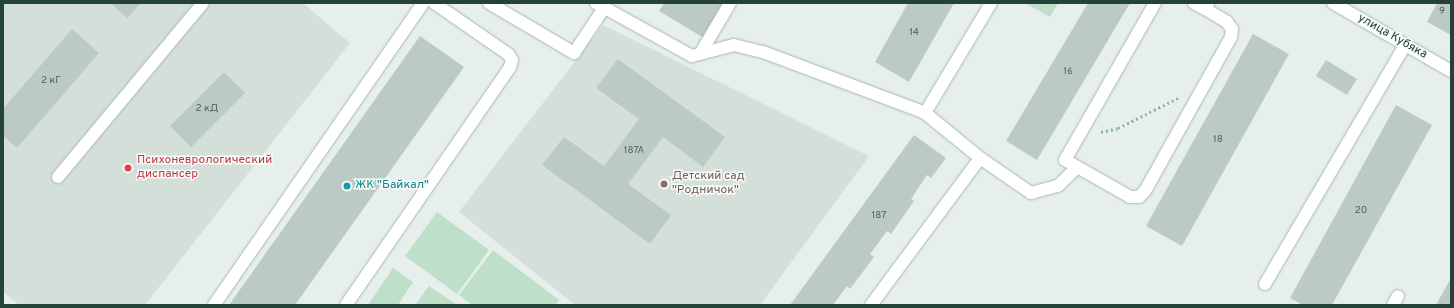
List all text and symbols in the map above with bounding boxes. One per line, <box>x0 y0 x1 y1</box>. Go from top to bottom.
house number: 9 <box>1439 6 1445 18</box>
street label: улица Кубяка <box>1355 11 1429 63</box>
house number: 14 <box>909 27 919 39</box>
house number: 16 <box>1063 66 1073 78</box>
house number: 2 кГ <box>41 75 61 87</box>
house number: 2 кД <box>196 103 218 115</box>
house number: 18 <box>1213 134 1223 146</box>
house number: 187А <box>624 145 644 157</box>
place label: Психоневрологический диспансер <box>137 154 272 182</box>
marker: Психоневрологический диспансер <box>122 162 134 174</box>
place label: Детский сад "Родничок" <box>672 170 745 198</box>
place label: ЖК "Байкал" <box>355 179 429 193</box>
marker: Детский сад "Родничок" <box>659 179 669 189</box>
marker: ЖК "Байкал" <box>342 181 352 191</box>
house number: 20 <box>1355 205 1367 217</box>
house number: 187 <box>872 210 886 222</box>

